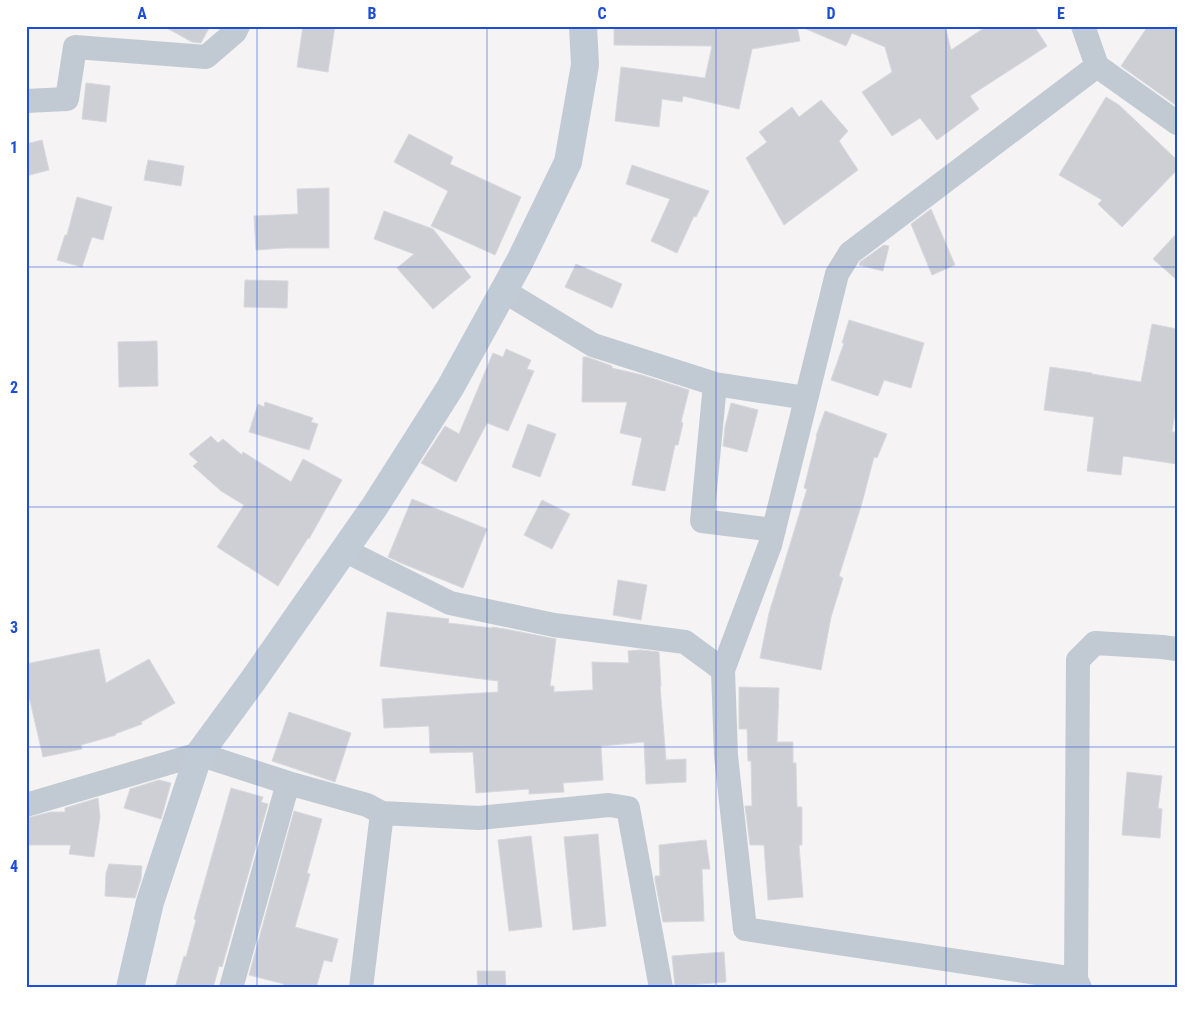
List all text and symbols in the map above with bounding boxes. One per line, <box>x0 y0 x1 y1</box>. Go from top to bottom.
text: A <box>137 4 147 23</box>
text: B <box>368 4 377 23</box>
text: C <box>597 4 607 23</box>
text: D <box>826 4 836 23</box>
text: E <box>1057 4 1065 23</box>
text: 1 <box>10 138 18 157</box>
text: 2 <box>10 378 18 397</box>
text: 3 <box>10 618 18 637</box>
text: 4 <box>10 857 18 876</box>

